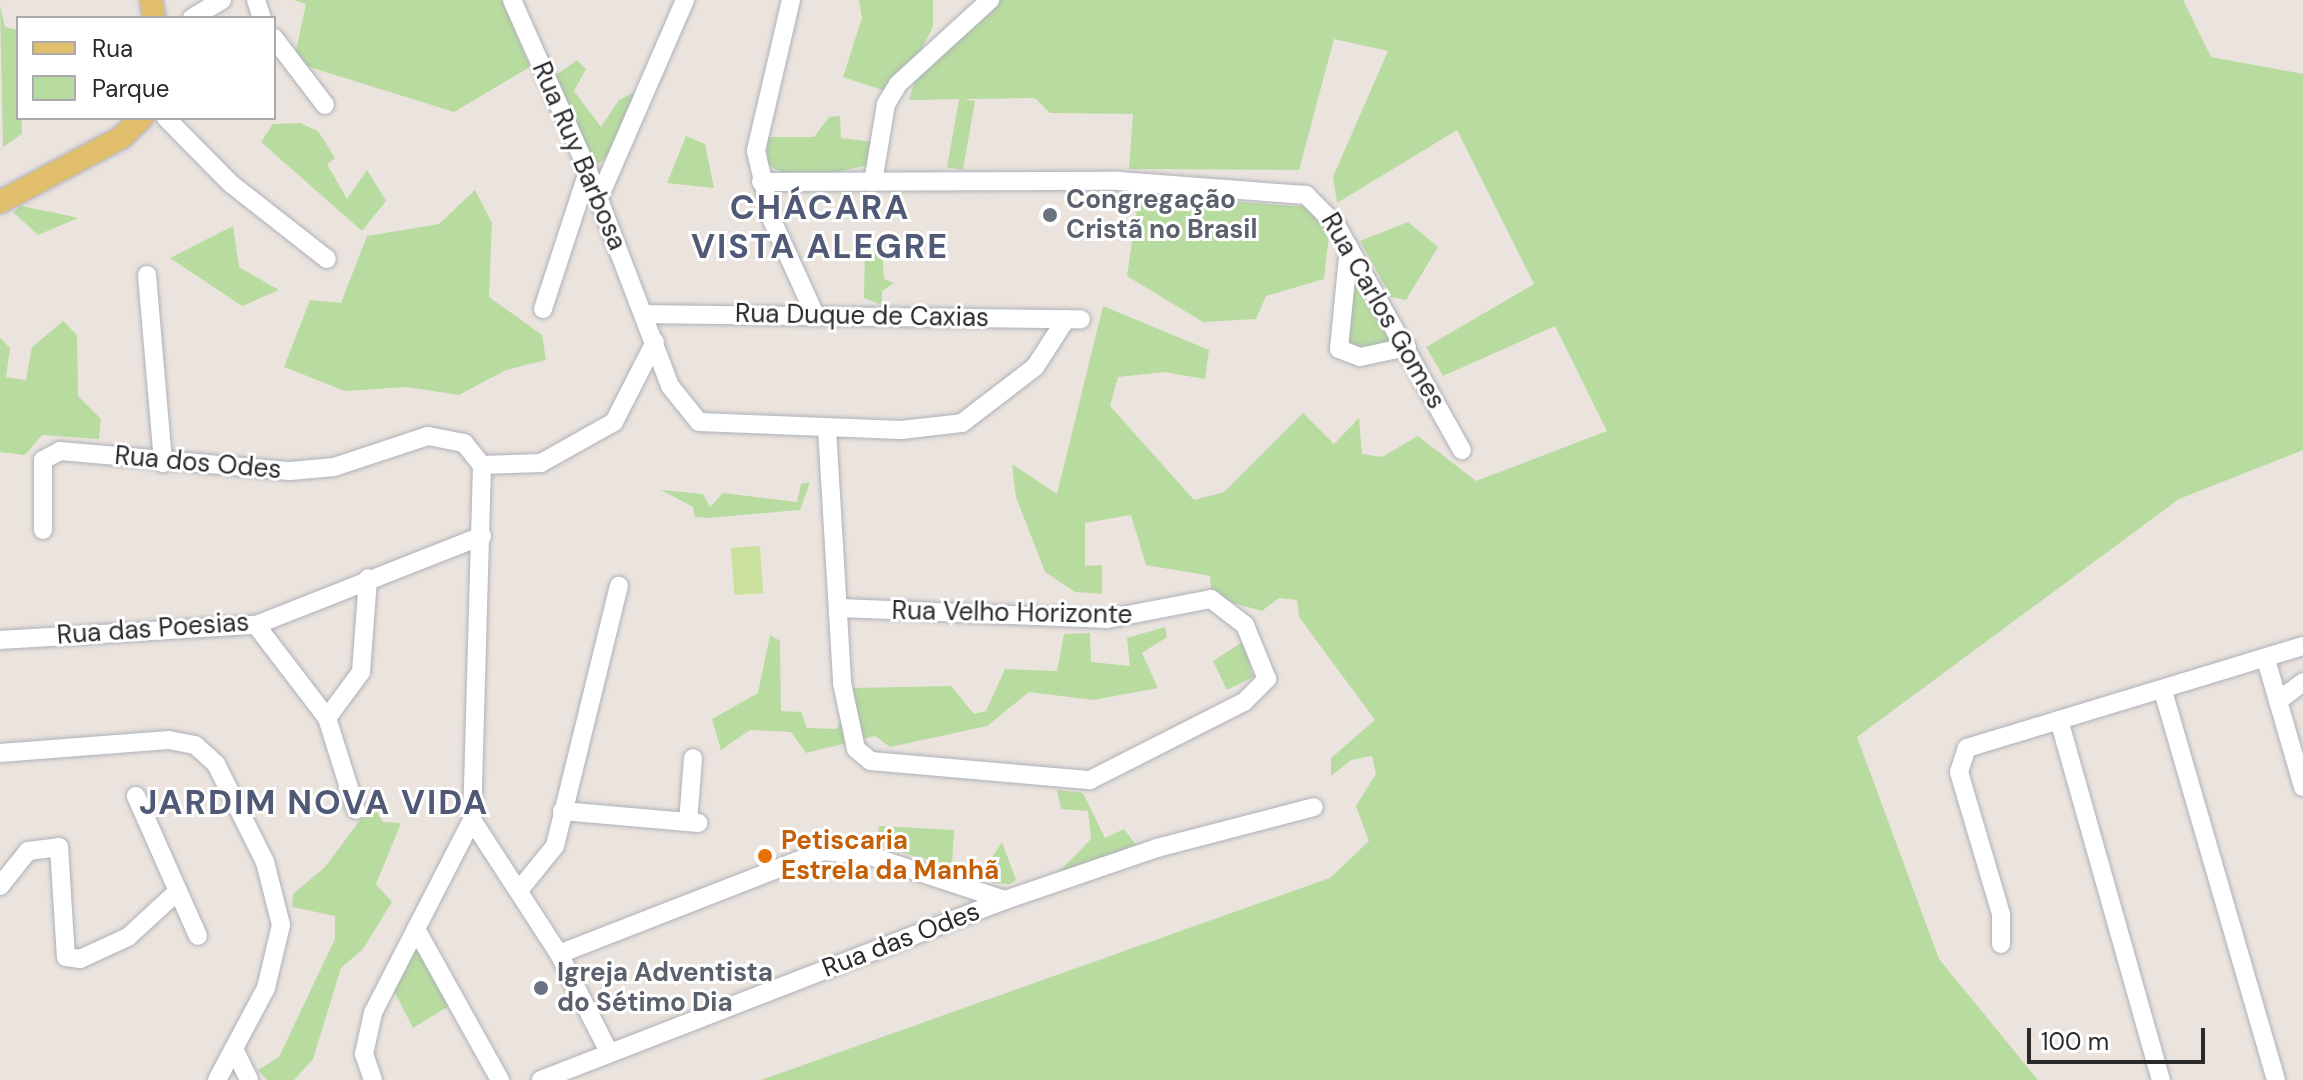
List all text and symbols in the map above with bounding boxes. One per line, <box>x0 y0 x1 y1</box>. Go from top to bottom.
legend <box>16 16 276 120</box>
text: Rua <box>92 33 133 64</box>
street label: Rua Ruy Barbosa <box>525 57 633 255</box>
text: Parque <box>92 73 169 104</box>
place label: Congregação Cristã no Brasil <box>1066 184 1257 246</box>
district label: CHÁCARA VISTA ALEGRE <box>691 187 949 266</box>
marker: Congregação Cristã no Brasil <box>1041 206 1059 224</box>
street label: Rua Carlos Gomes <box>1314 207 1452 415</box>
street label: Rua Duque de Caxias <box>735 298 989 334</box>
street label: Rua dos Odes <box>113 440 283 486</box>
street label: Rua Velho Horizonte <box>891 595 1133 631</box>
street label: Rua das Poesias <box>56 607 250 651</box>
district label: JARDIM NOVA VIDA <box>139 783 489 823</box>
place label: Petiscaria Estrela da Manhã <box>781 825 999 886</box>
marker: Petiscaria Estrela da Manhã <box>756 847 774 865</box>
street label: Rua das Odes <box>818 896 984 984</box>
place label: Igreja Adventista do Sétimo Dia <box>557 957 773 1018</box>
marker: Igreja Adventista do Sétimo Dia <box>532 979 550 997</box>
scale bar <box>2031 1012 2209 1062</box>
text: 100 m <box>2041 1026 2109 1057</box>

